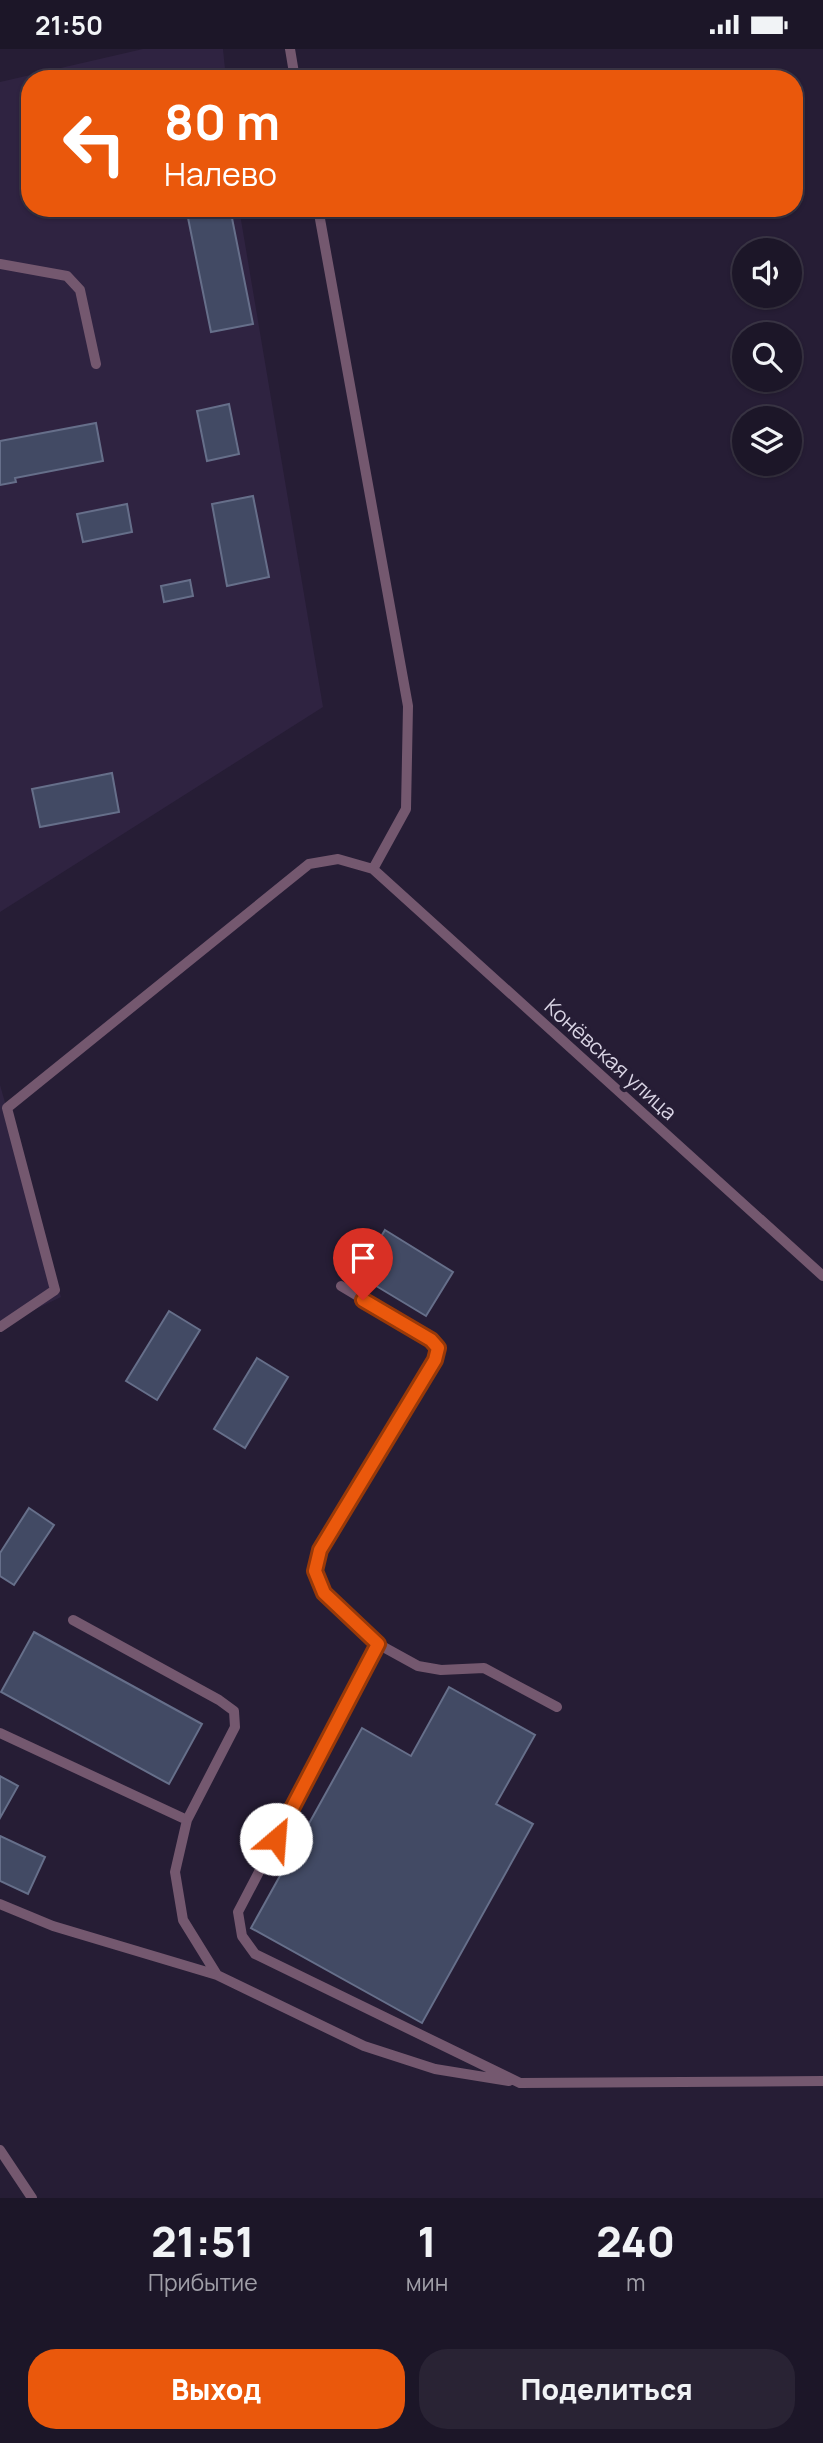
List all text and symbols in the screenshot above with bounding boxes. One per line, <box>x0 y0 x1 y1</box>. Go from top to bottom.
text: 21:50 <box>35 7 103 43</box>
text: 80 m <box>164 88 280 155</box>
icon: left <box>49 98 140 189</box>
text: Налево <box>164 152 277 196</box>
map controls <box>732 238 802 476</box>
button: sound <box>732 238 802 308</box>
button: search <box>732 322 802 392</box>
button: layers <box>732 406 802 476</box>
street label: Конёвская улица <box>539 992 683 1126</box>
pin <box>333 1228 393 1300</box>
icon: arrive <box>344 1239 382 1277</box>
position arrow <box>239 1802 313 1876</box>
text: 21:51 <box>151 2212 254 2270</box>
text: 1 <box>417 2212 437 2270</box>
text: 240 <box>596 2212 675 2270</box>
text: Прибытие <box>148 2266 258 2298</box>
text: мин <box>406 2266 448 2298</box>
text: m <box>626 2266 645 2298</box>
button: Выход <box>28 2349 405 2429</box>
button: Поделиться <box>419 2349 795 2429</box>

